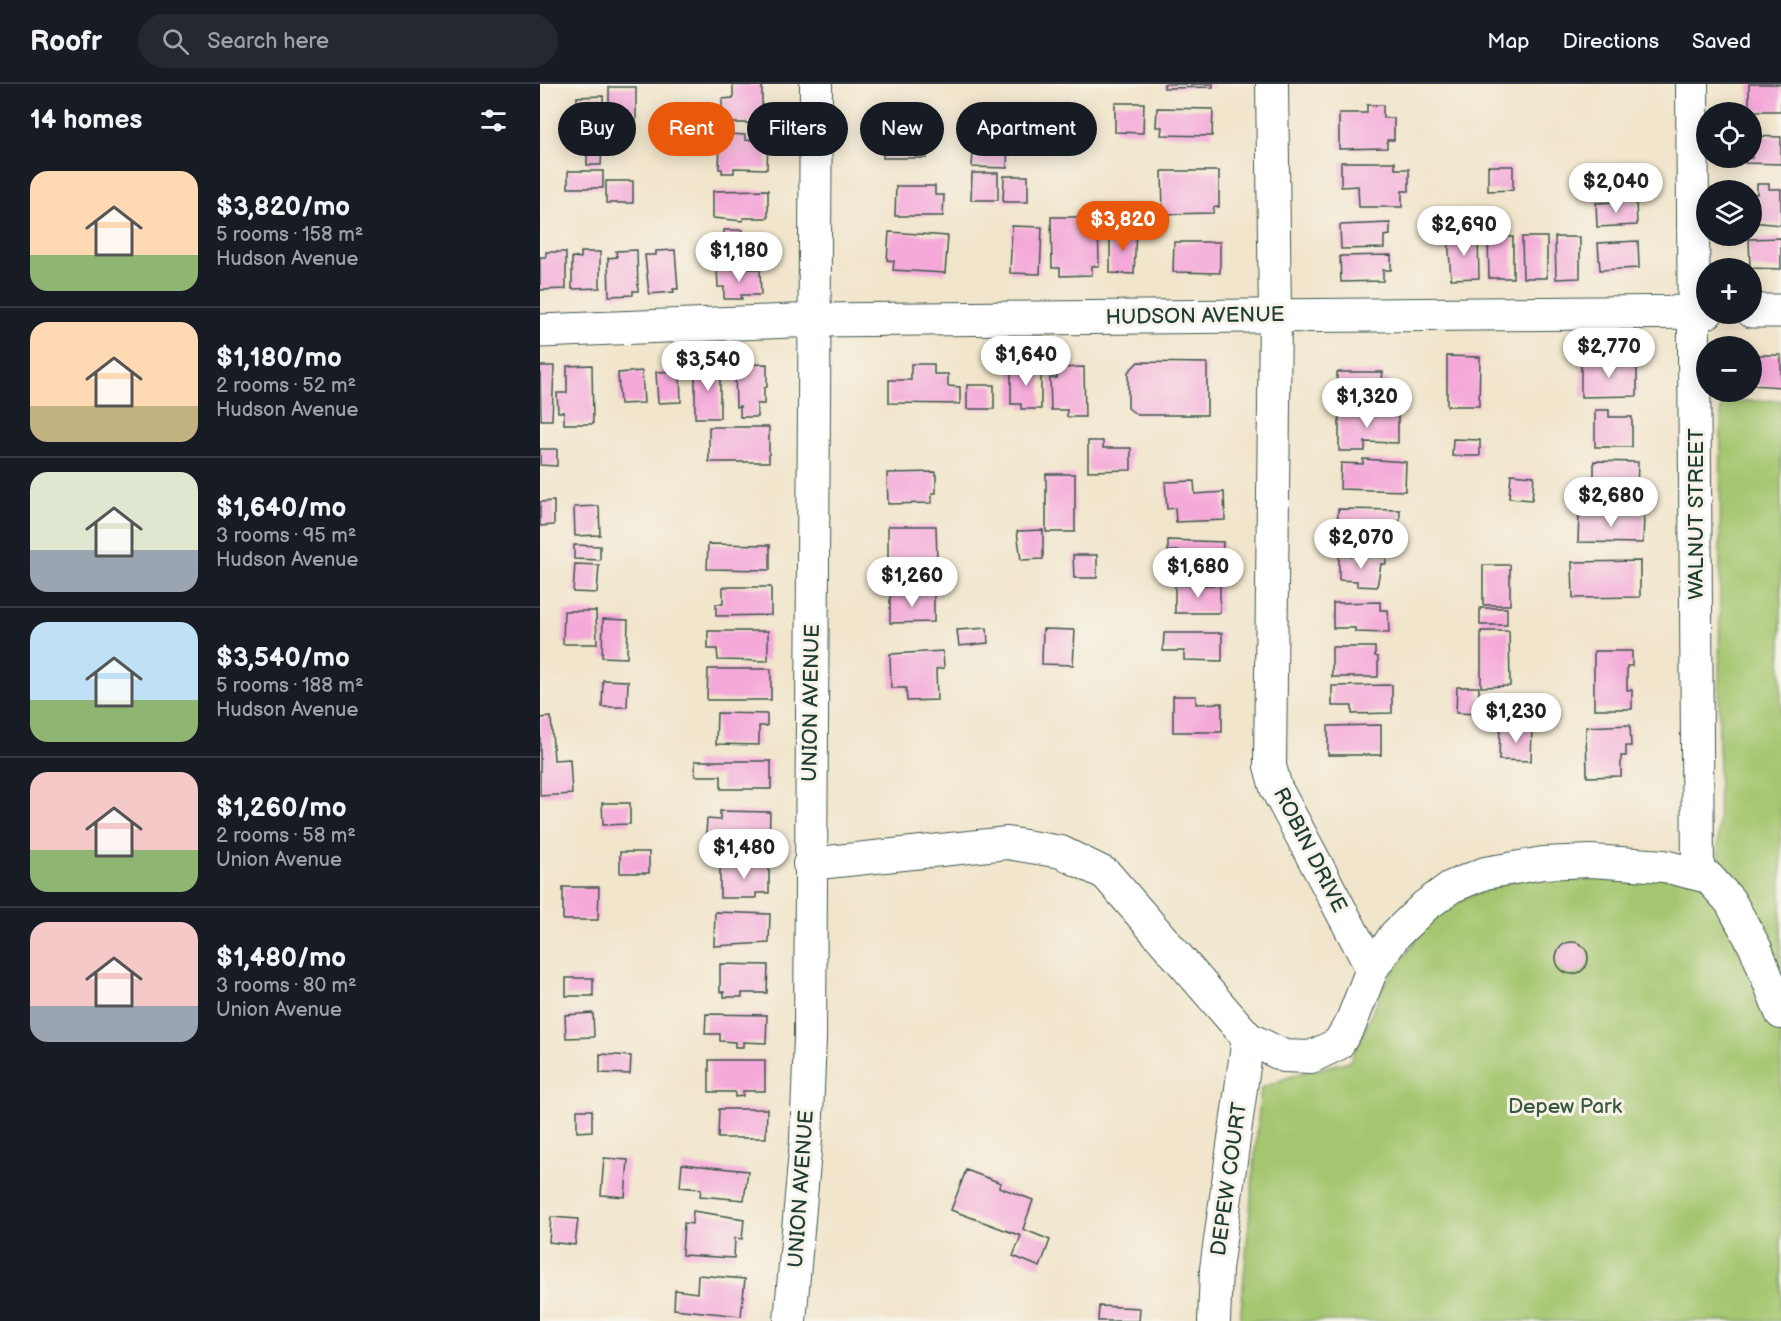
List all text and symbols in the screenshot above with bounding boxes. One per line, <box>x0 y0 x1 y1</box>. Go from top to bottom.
search box <box>138 14 558 68</box>
text: Roofr <box>30 25 102 58</box>
icon: search <box>159 25 192 58</box>
text: Search here <box>207 28 329 55</box>
text: Map <box>1487 29 1530 54</box>
text: Directions <box>1563 29 1659 54</box>
text: Saved <box>1692 29 1751 54</box>
chip: Buy <box>558 102 636 156</box>
chip: Rent <box>648 102 735 156</box>
chip: Filters <box>747 102 848 156</box>
chip: New <box>860 102 944 156</box>
chip: Apartment <box>956 102 1097 156</box>
map controls <box>1696 102 1762 402</box>
button: locate <box>1696 102 1762 168</box>
icon: filters <box>477 104 510 137</box>
text: 14 homes <box>30 105 142 136</box>
pin: $2,040 <box>1567 163 1665 214</box>
text: $2,040 <box>1583 170 1649 194</box>
button: layers <box>1696 180 1762 246</box>
text: $3,820/mo <box>216 192 350 223</box>
icon: home <box>78 195 150 267</box>
pin: $3,820 <box>1074 201 1172 252</box>
pin: $2,690 <box>1415 206 1513 257</box>
text: $3,820 <box>1090 208 1156 232</box>
text: $2,690 <box>1431 213 1497 237</box>
text: 5 rooms · 158 m² <box>216 223 363 247</box>
pin: $1,180 <box>690 232 788 283</box>
text: $1,180 <box>710 239 768 263</box>
text: Hudson Avenue <box>216 247 358 271</box>
button: + <box>1696 258 1762 324</box>
street label: HUDSON AVENUE <box>1105 302 1285 330</box>
pin: $2,770 <box>1560 328 1658 379</box>
text: $2,770 <box>1577 335 1641 359</box>
pin: $1,640 <box>977 336 1075 387</box>
button: − <box>1696 336 1762 402</box>
pin: $3,540 <box>659 341 757 392</box>
text: $1,180/mo <box>216 343 342 374</box>
text: $1,640 <box>995 343 1057 367</box>
icon: home <box>78 346 150 418</box>
text: $3,540 <box>675 348 741 372</box>
text: 2 rooms · 52 m² <box>216 374 356 398</box>
pin: $1,320 <box>1318 378 1416 429</box>
text: $1,320 <box>1336 385 1398 409</box>
text: Hudson Avenue <box>216 398 358 422</box>
street label: WALNUT STREET <box>1684 428 1709 600</box>
pin: $2,680 <box>1562 477 1660 528</box>
text: $2,680 <box>1578 484 1644 508</box>
text: $1,640/mo <box>216 493 346 524</box>
icon: home <box>78 496 150 568</box>
pin: $2,070 <box>1312 519 1410 570</box>
text: 3 rooms · 95 m² <box>216 524 356 548</box>
text: $2,070 <box>1328 526 1394 550</box>
text: Hudson Avenue <box>216 548 358 572</box>
pin: $1,680 <box>1149 548 1247 599</box>
text: $1,680 <box>1167 555 1229 579</box>
pin: $1,260 <box>863 557 961 608</box>
text: $1,260 <box>881 564 943 588</box>
street label: UNION AVENUE <box>797 624 825 782</box>
text: $3,540/mo <box>216 643 350 674</box>
icon: home <box>78 646 150 718</box>
text: 5 rooms · 188 m² <box>216 674 364 698</box>
pin: $1,230 <box>1467 693 1565 744</box>
text: Hudson Avenue <box>216 698 358 722</box>
text: $1,230 <box>1485 700 1547 724</box>
street label: ROBIN DRIVE <box>1268 783 1352 917</box>
text: $1,260/mo <box>216 793 347 824</box>
icon: home <box>78 796 150 868</box>
text: 2 rooms · 58 m² <box>216 824 356 848</box>
pin: $1,480 <box>695 829 793 880</box>
text: $1,480 <box>713 836 775 860</box>
text: Union Avenue <box>216 848 342 872</box>
text: $1,480/mo <box>216 943 346 974</box>
icon: home <box>78 946 150 1018</box>
text: 3 rooms · 80 m² <box>216 974 357 998</box>
text: Union Avenue <box>216 998 342 1022</box>
park label: Depew Park <box>1508 1094 1623 1119</box>
street label: DEPEW COURT <box>1206 1100 1252 1257</box>
street label: UNION AVENUE <box>783 1109 819 1269</box>

